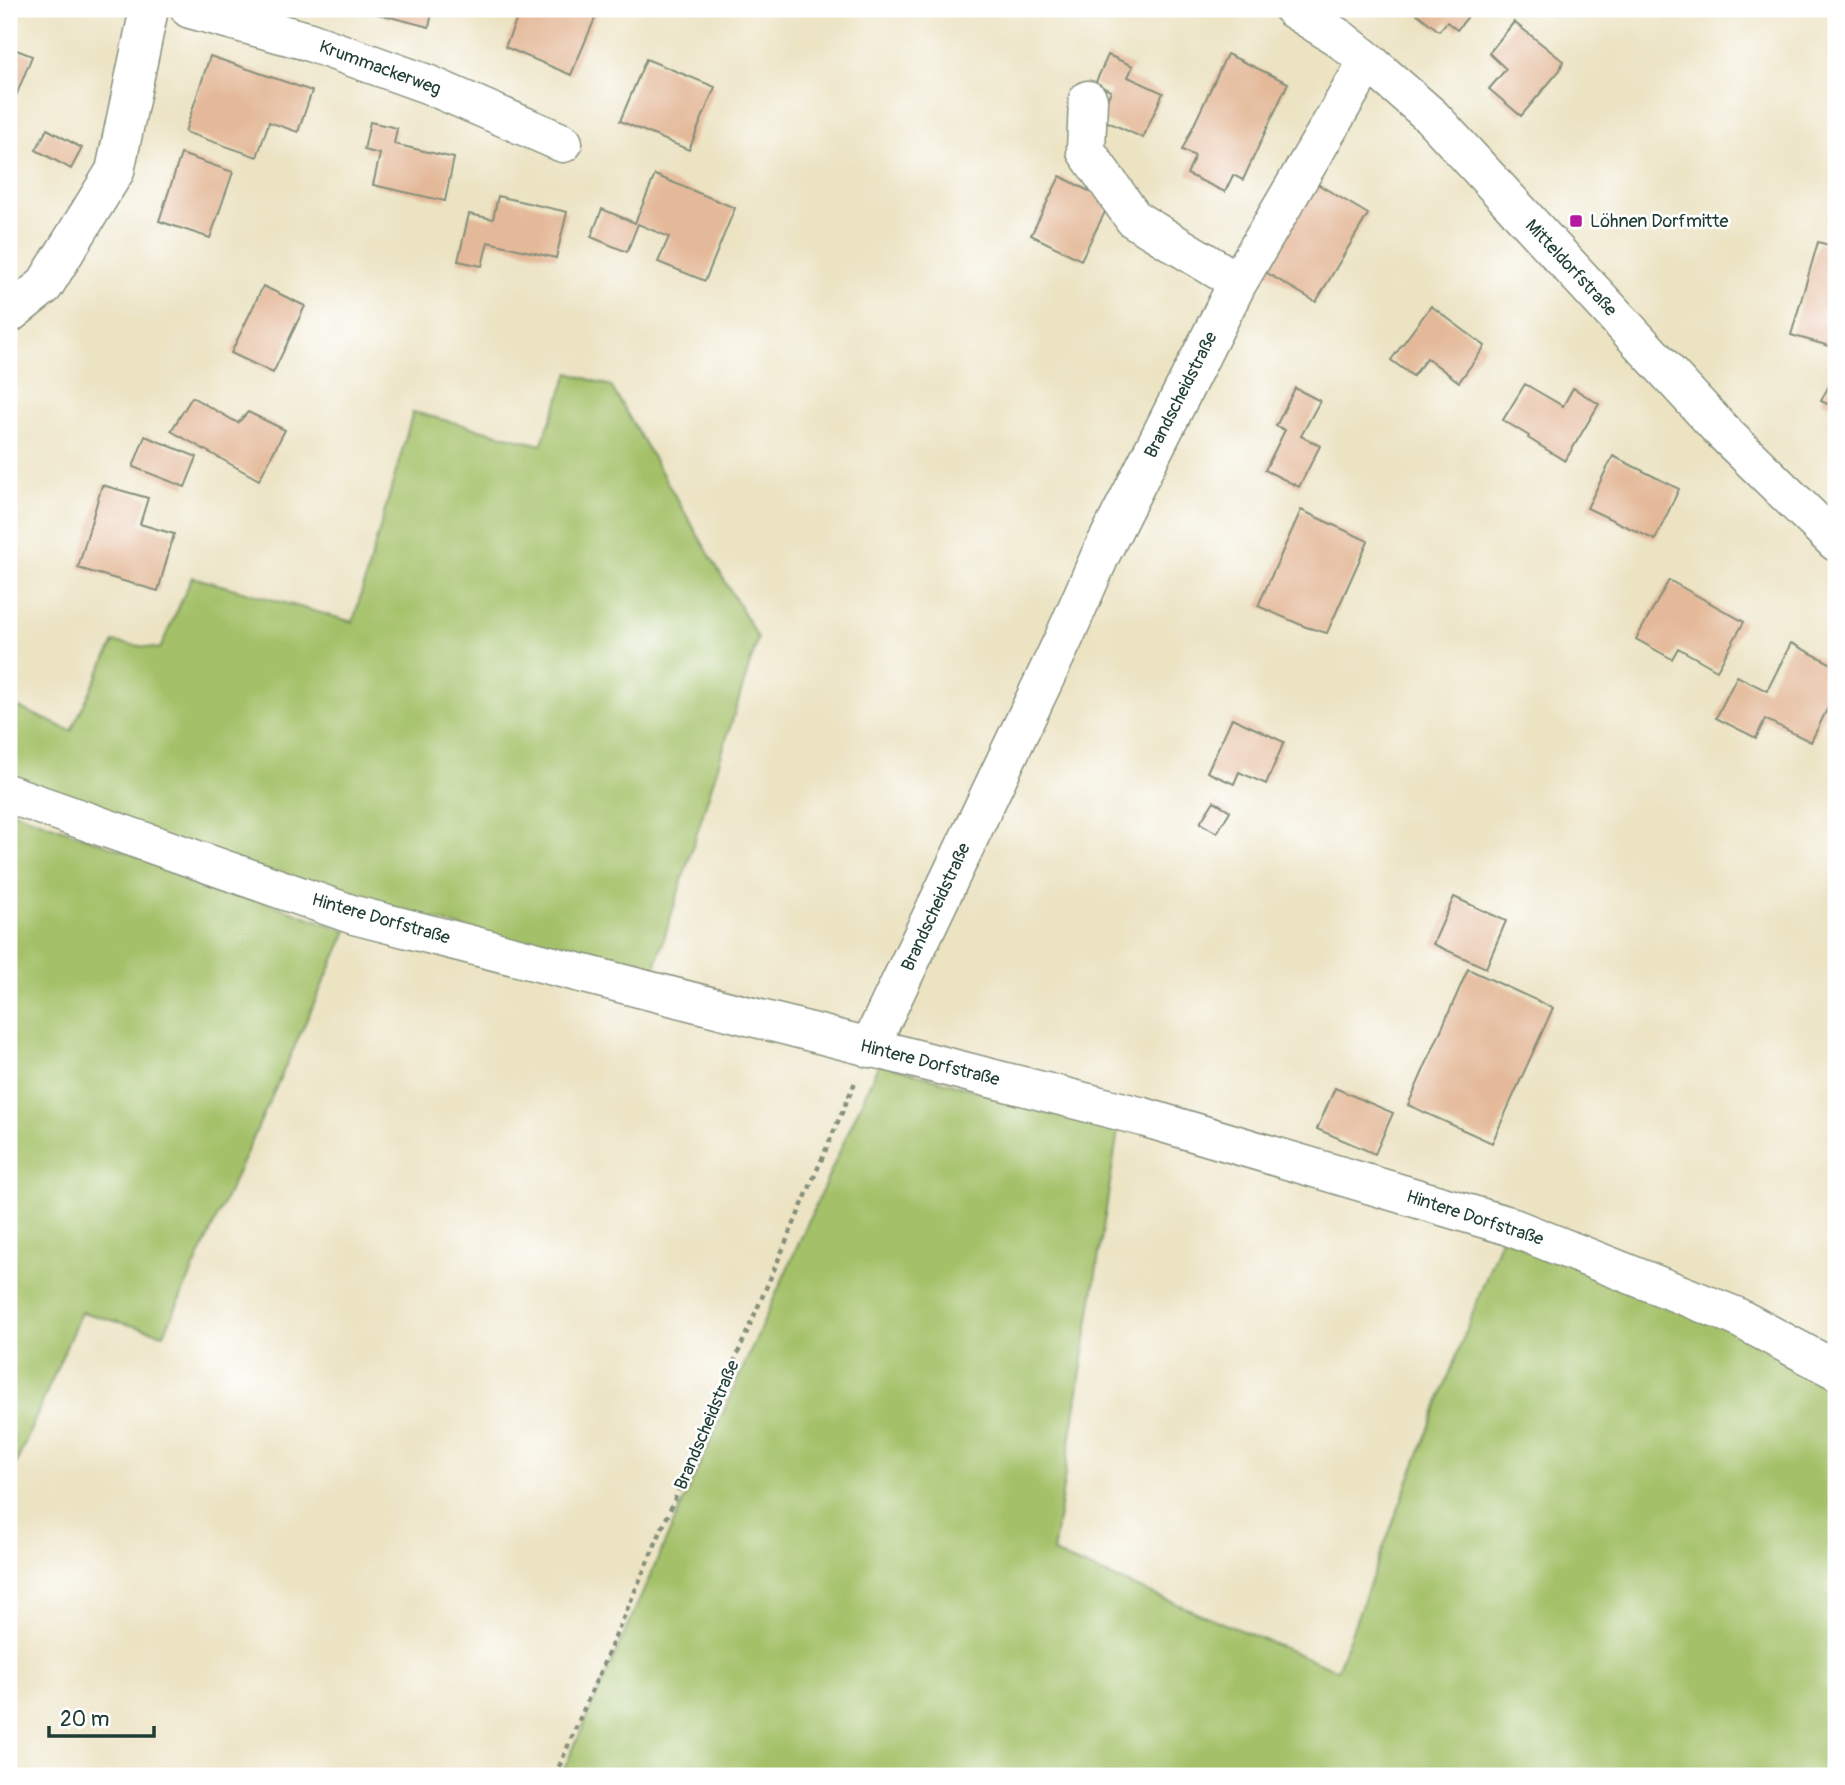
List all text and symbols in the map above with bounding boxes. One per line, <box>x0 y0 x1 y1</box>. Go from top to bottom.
street label: Krummackerweg <box>316 35 444 101</box>
place label: Löhnen Dorfmitte <box>1590 210 1729 233</box>
marker: Löhnen Dorfmitte <box>1568 213 1584 229</box>
street label: Mitteldorfstraße <box>1520 215 1622 321</box>
street label: Brandscheidstraße <box>1139 328 1223 462</box>
street label: Brandscheidstraße <box>896 839 976 975</box>
street label: Hintere Dorfstraße <box>309 888 453 950</box>
street label: Hintere Dorfstraße <box>858 1035 1002 1091</box>
street label: Hintere Dorfstraße <box>1404 1185 1547 1251</box>
street label: Brandscheidstraße <box>669 1357 745 1493</box>
scale bar <box>49 1694 154 1738</box>
text: 20 m <box>60 1706 109 1733</box>

